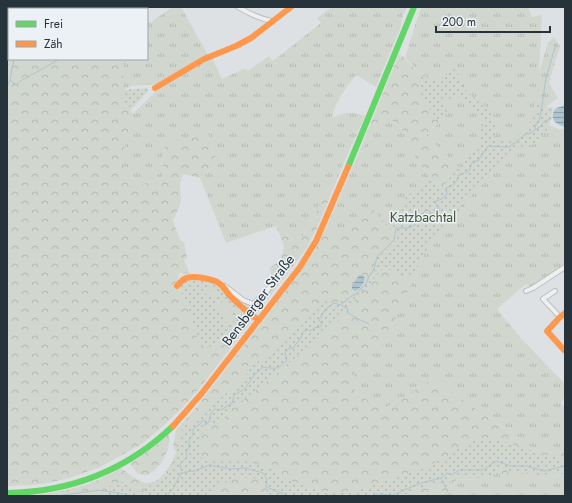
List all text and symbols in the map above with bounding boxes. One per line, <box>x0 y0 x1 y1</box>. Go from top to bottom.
legend <box>8 8 148 60</box>
scale bar <box>436 8 550 34</box>
text: 200 m <box>442 13 476 31</box>
text: Frei <box>44 15 63 33</box>
text: Zäh <box>44 35 63 53</box>
park label: Katzbachtal <box>390 207 456 227</box>
street label: Bensberger Straße <box>217 250 299 350</box>

